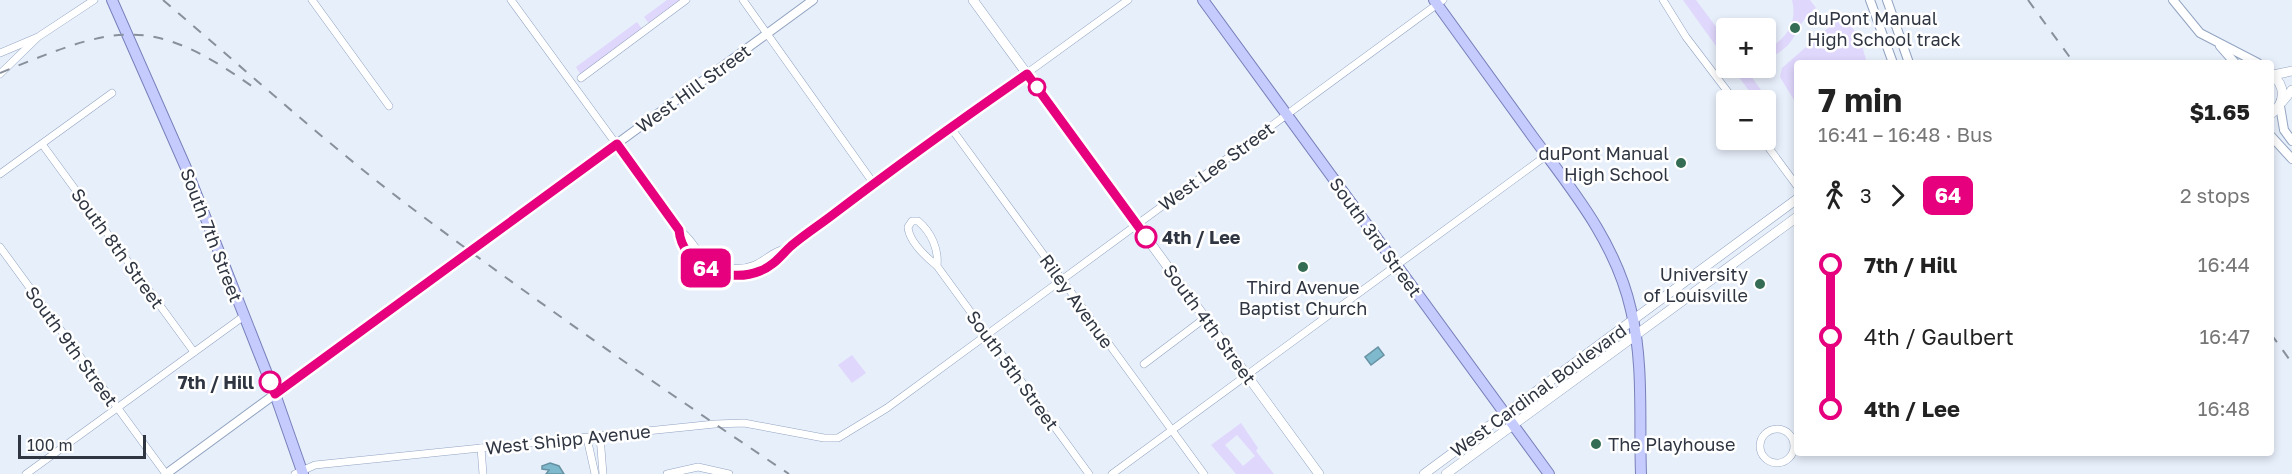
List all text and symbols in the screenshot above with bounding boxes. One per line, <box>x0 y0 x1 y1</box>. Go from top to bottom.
place label: duPont Manual High School track <box>1807 7 1961 50</box>
map controls <box>1716 18 1776 150</box>
button: + <box>1716 18 1776 78</box>
marker: duPont Manual High School track <box>1788 21 1802 35</box>
street label: West Hill Street <box>632 39 754 137</box>
unlabelled marker <box>1028 78 1046 96</box>
text: 7 min <box>1818 80 1902 119</box>
button: − <box>1716 90 1776 150</box>
text: $1.65 <box>2189 98 2250 125</box>
street label: West Lee Street <box>1154 117 1278 215</box>
text: 16:41 – 16:48 · Bus <box>1818 122 1993 146</box>
place label: duPont Manual High School <box>1539 142 1669 185</box>
marker: duPont Manual High School <box>1674 156 1688 170</box>
street label: South 7th Street <box>176 165 248 305</box>
street label: South 3rd Street <box>1325 173 1427 301</box>
icon: walk <box>1818 179 1851 212</box>
icon: forward <box>1881 179 1914 212</box>
text: 64 <box>1935 182 1961 208</box>
text: 3 <box>1860 183 1872 207</box>
text: 2 stops <box>2180 183 2250 207</box>
street label: South 8th Street <box>67 184 169 312</box>
marker: 4th / Lee <box>1135 226 1157 248</box>
place label: 4th / Lee <box>1162 226 1241 248</box>
line badge: 64 <box>679 248 733 288</box>
street label: Riley Avenue <box>1036 250 1118 352</box>
text: 7th / Hill <box>1864 251 1957 278</box>
text: 16:44 <box>2198 252 2250 276</box>
text: 64 <box>693 255 719 281</box>
street label: South 4th Street <box>1159 260 1261 388</box>
marker: Third Avenue Baptist Church <box>1296 260 1310 274</box>
place label: University of Louisville <box>1643 263 1748 306</box>
place label: Third Avenue Baptist Church <box>1239 276 1367 319</box>
marker: University of Louisville <box>1753 277 1767 291</box>
street label: South 9th Street <box>21 282 123 410</box>
street label: South 5th Street <box>962 306 1064 434</box>
street label: West Cardinal Boulevard <box>1446 319 1630 461</box>
text: 4th / Gaulbert <box>1864 323 2014 350</box>
text: 16:47 <box>2199 324 2250 348</box>
place label: 7th / Hill <box>178 371 254 393</box>
marker: 7th / Hill <box>259 371 281 393</box>
text: 4th / Lee <box>1864 395 1960 422</box>
text: 16:48 <box>2198 396 2250 420</box>
street label: West Shipp Avenue <box>484 419 652 459</box>
scale bar <box>18 432 146 460</box>
place label: The Playhouse <box>1608 433 1735 455</box>
text: 100 m <box>27 435 73 455</box>
marker: The Playhouse <box>1589 437 1603 451</box>

